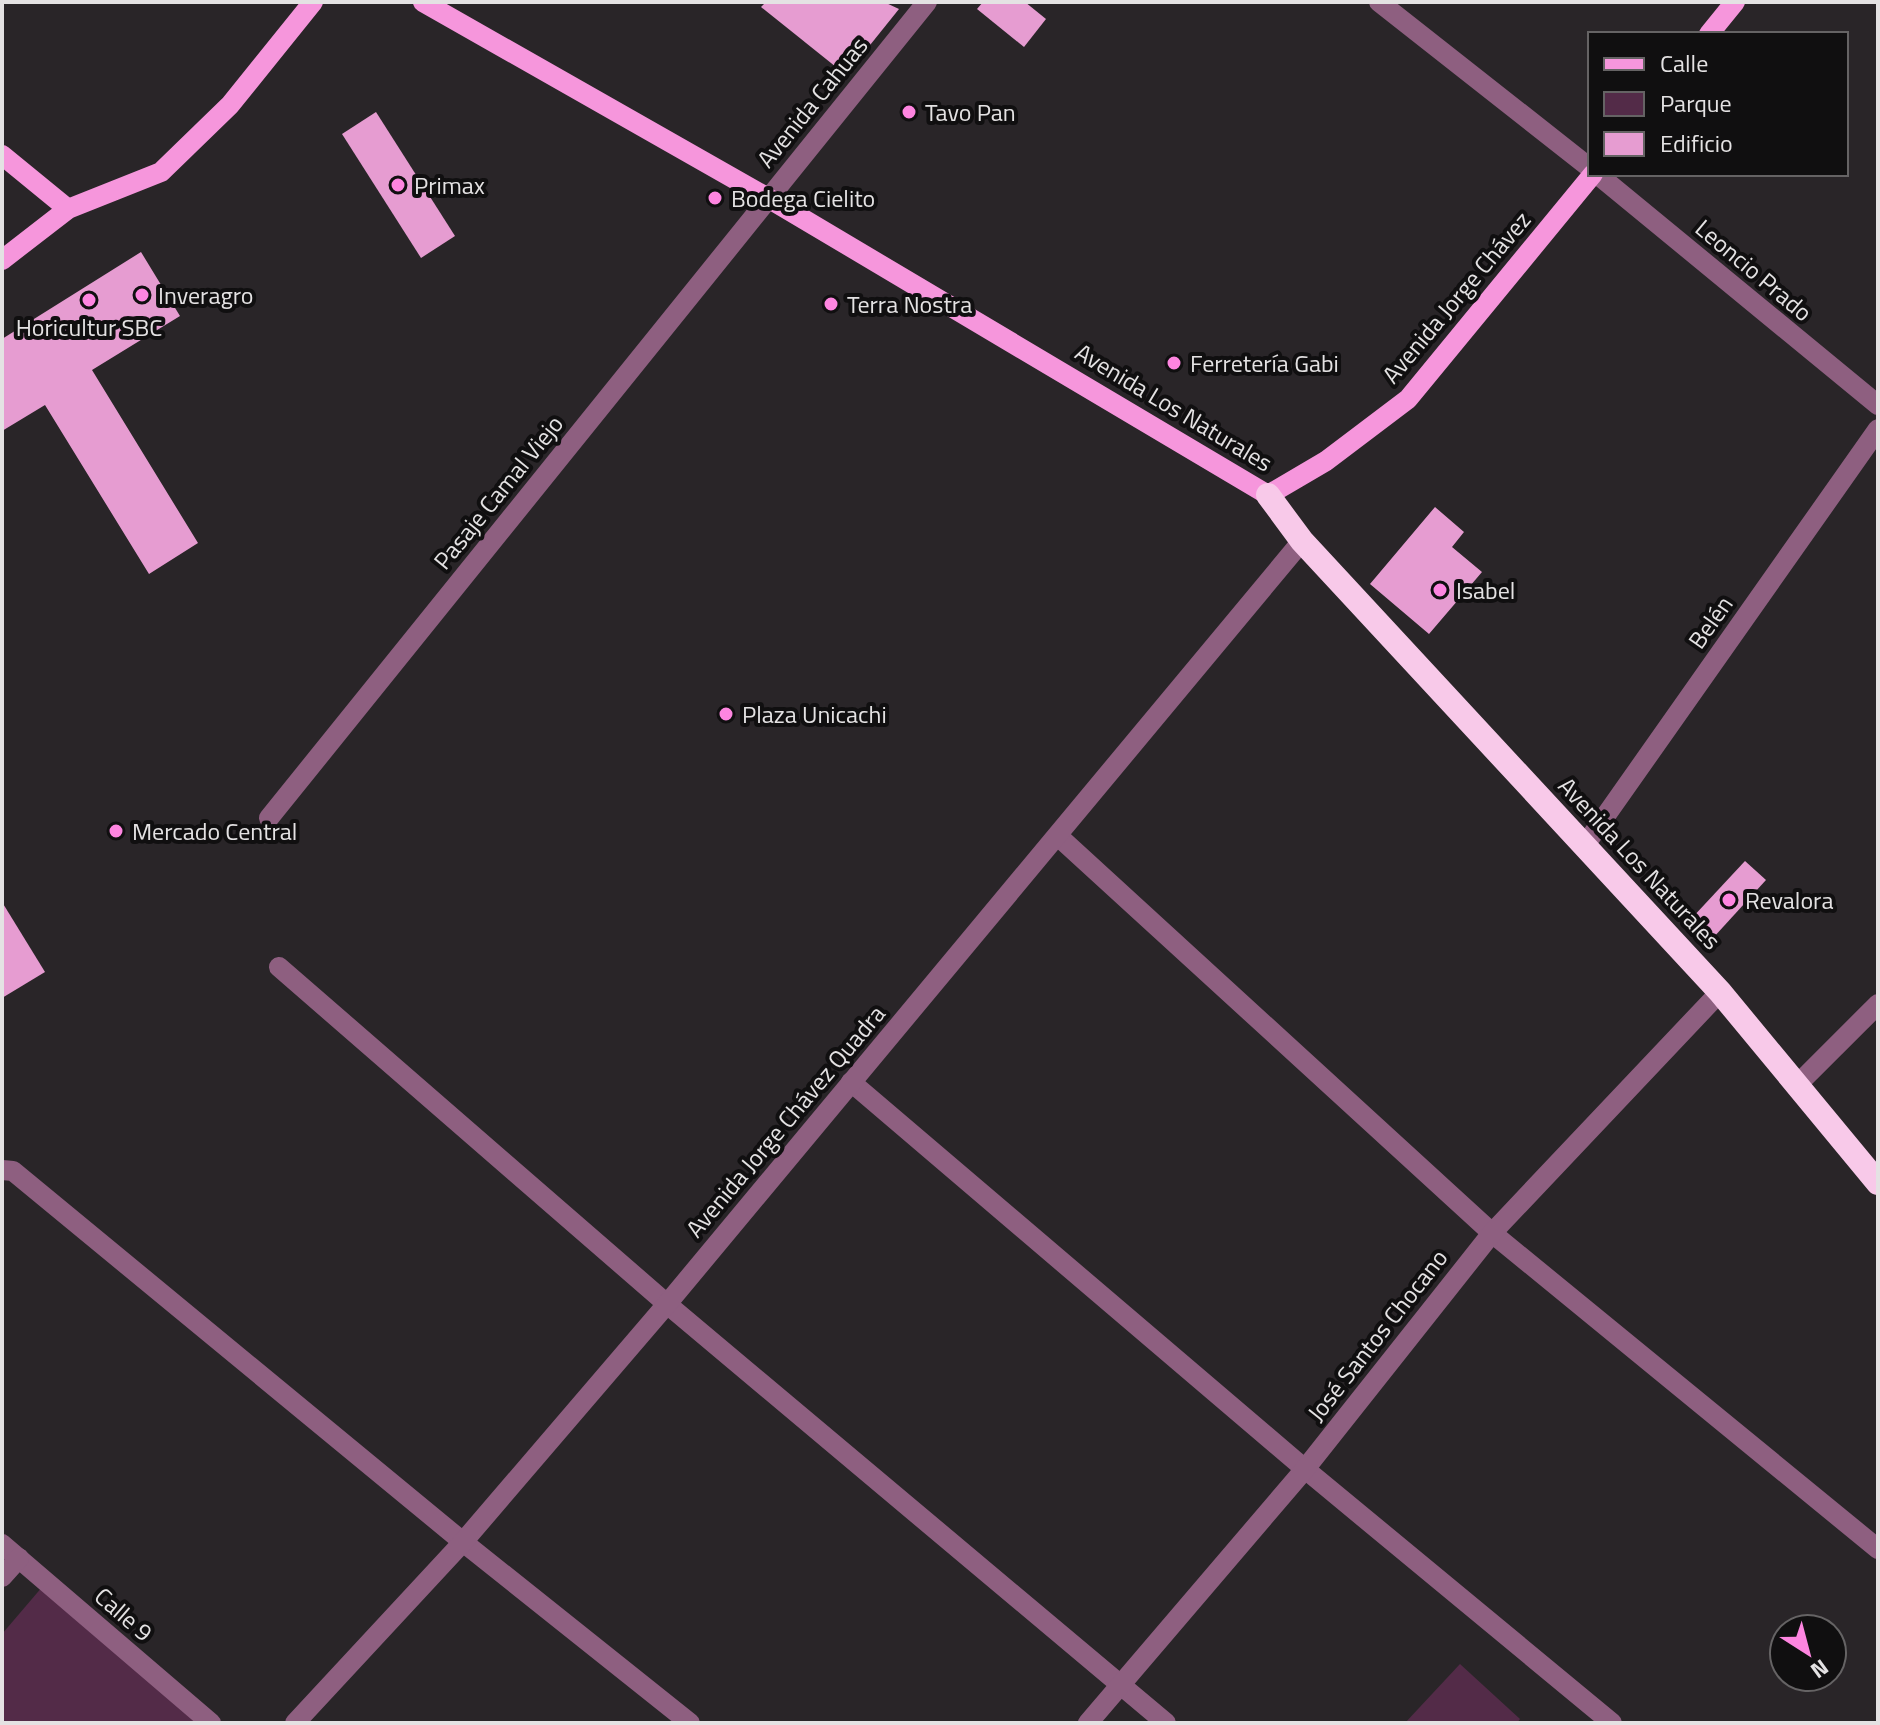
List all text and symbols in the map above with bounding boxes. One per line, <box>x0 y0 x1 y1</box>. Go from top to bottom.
street label: Avenida Cahuas <box>748 29 876 175</box>
legend <box>1588 32 1848 176</box>
text: Calle <box>1660 45 1708 81</box>
text: Parque <box>1660 85 1732 121</box>
place label: Tavo Pan <box>925 94 1016 130</box>
marker: Tavo Pan <box>900 103 918 121</box>
text: Edificio <box>1660 125 1733 161</box>
place label: Primax <box>414 167 485 203</box>
marker: Primax <box>389 176 407 194</box>
place label: Bodega Cielito <box>731 180 875 216</box>
marker: Bodega Cielito <box>706 189 724 207</box>
street label: Avenida Jorge Chávez <box>1373 203 1539 391</box>
street label: Leoncio Prado <box>1688 210 1820 330</box>
place label: Inveragro <box>158 277 254 313</box>
marker: Inveragro <box>133 286 151 304</box>
place label: Terra Nostra <box>847 286 972 322</box>
marker: Horicultur SBC <box>80 291 98 309</box>
marker: Terra Nostra <box>822 295 840 313</box>
place label: Horicultur SBC <box>16 309 162 345</box>
street label: Avenida Los Naturales <box>1068 334 1280 480</box>
place label: Ferretería Gabi <box>1190 345 1339 381</box>
marker: Ferretería Gabi <box>1165 354 1183 372</box>
street label: Pasaje Camal Viejo <box>424 407 572 577</box>
place label: Isabel <box>1456 572 1515 608</box>
marker: Isabel <box>1431 581 1449 599</box>
street label: Belén <box>1679 588 1741 656</box>
place label: Plaza Unicachi <box>742 696 887 732</box>
marker: Plaza Unicachi <box>717 705 735 723</box>
street label: Avenida Los Naturales <box>1550 769 1730 957</box>
place label: Mercado Central <box>132 813 297 849</box>
marker: Mercado Central <box>107 822 125 840</box>
place label: Revalora <box>1745 882 1833 918</box>
marker: Revalora <box>1720 891 1738 909</box>
street label: Avenida Jorge Chávez Quadra <box>677 997 893 1245</box>
street label: José Santos Chocano <box>1298 1241 1456 1429</box>
street label: Calle 9 <box>87 1578 161 1650</box>
north arrow <box>1768 1613 1848 1693</box>
text: N <box>1804 1651 1836 1687</box>

